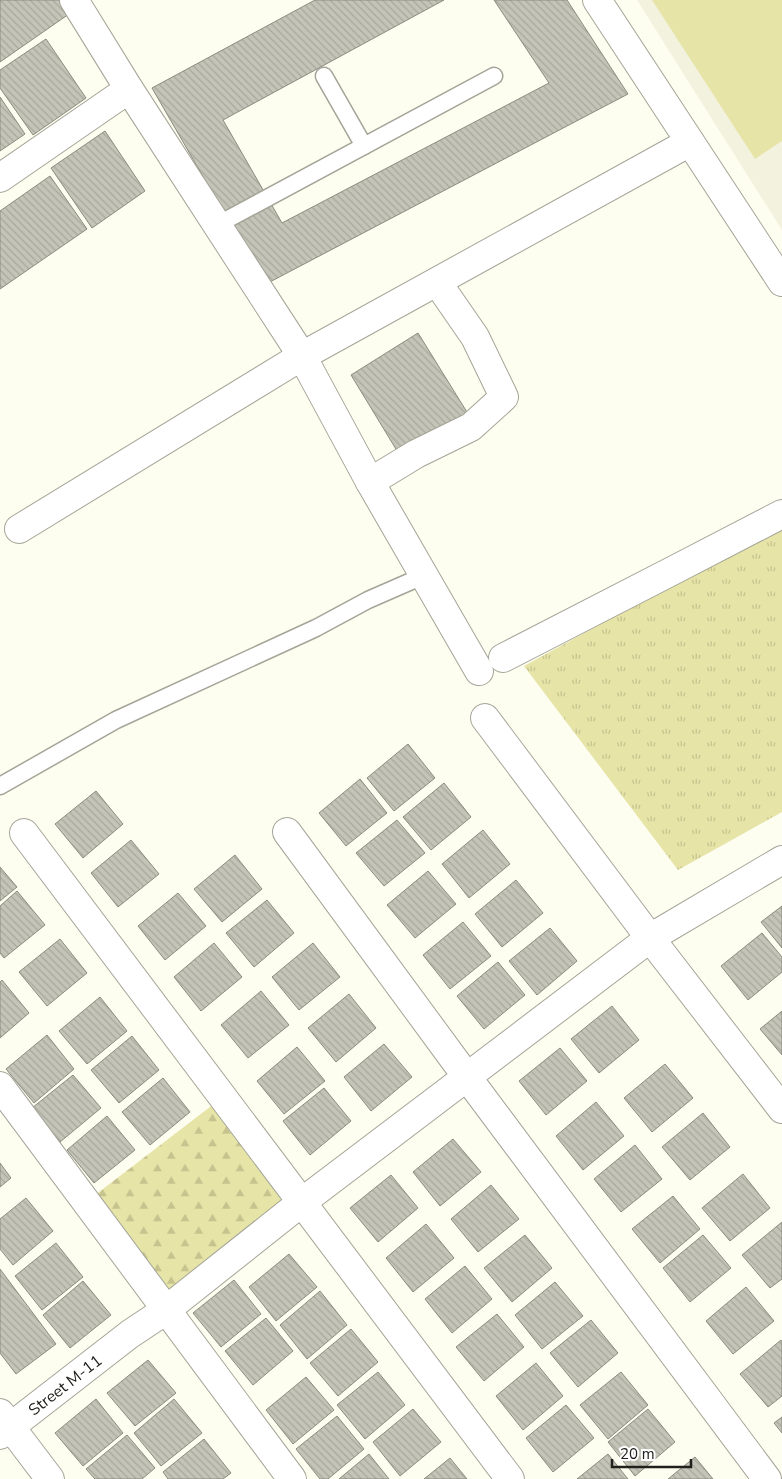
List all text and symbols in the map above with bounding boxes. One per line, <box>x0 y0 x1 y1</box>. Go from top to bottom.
street label: Street M-11 <box>24 1350 107 1421</box>
scale bar <box>612 1436 691 1468</box>
text: 20 m <box>620 1444 655 1464</box>

